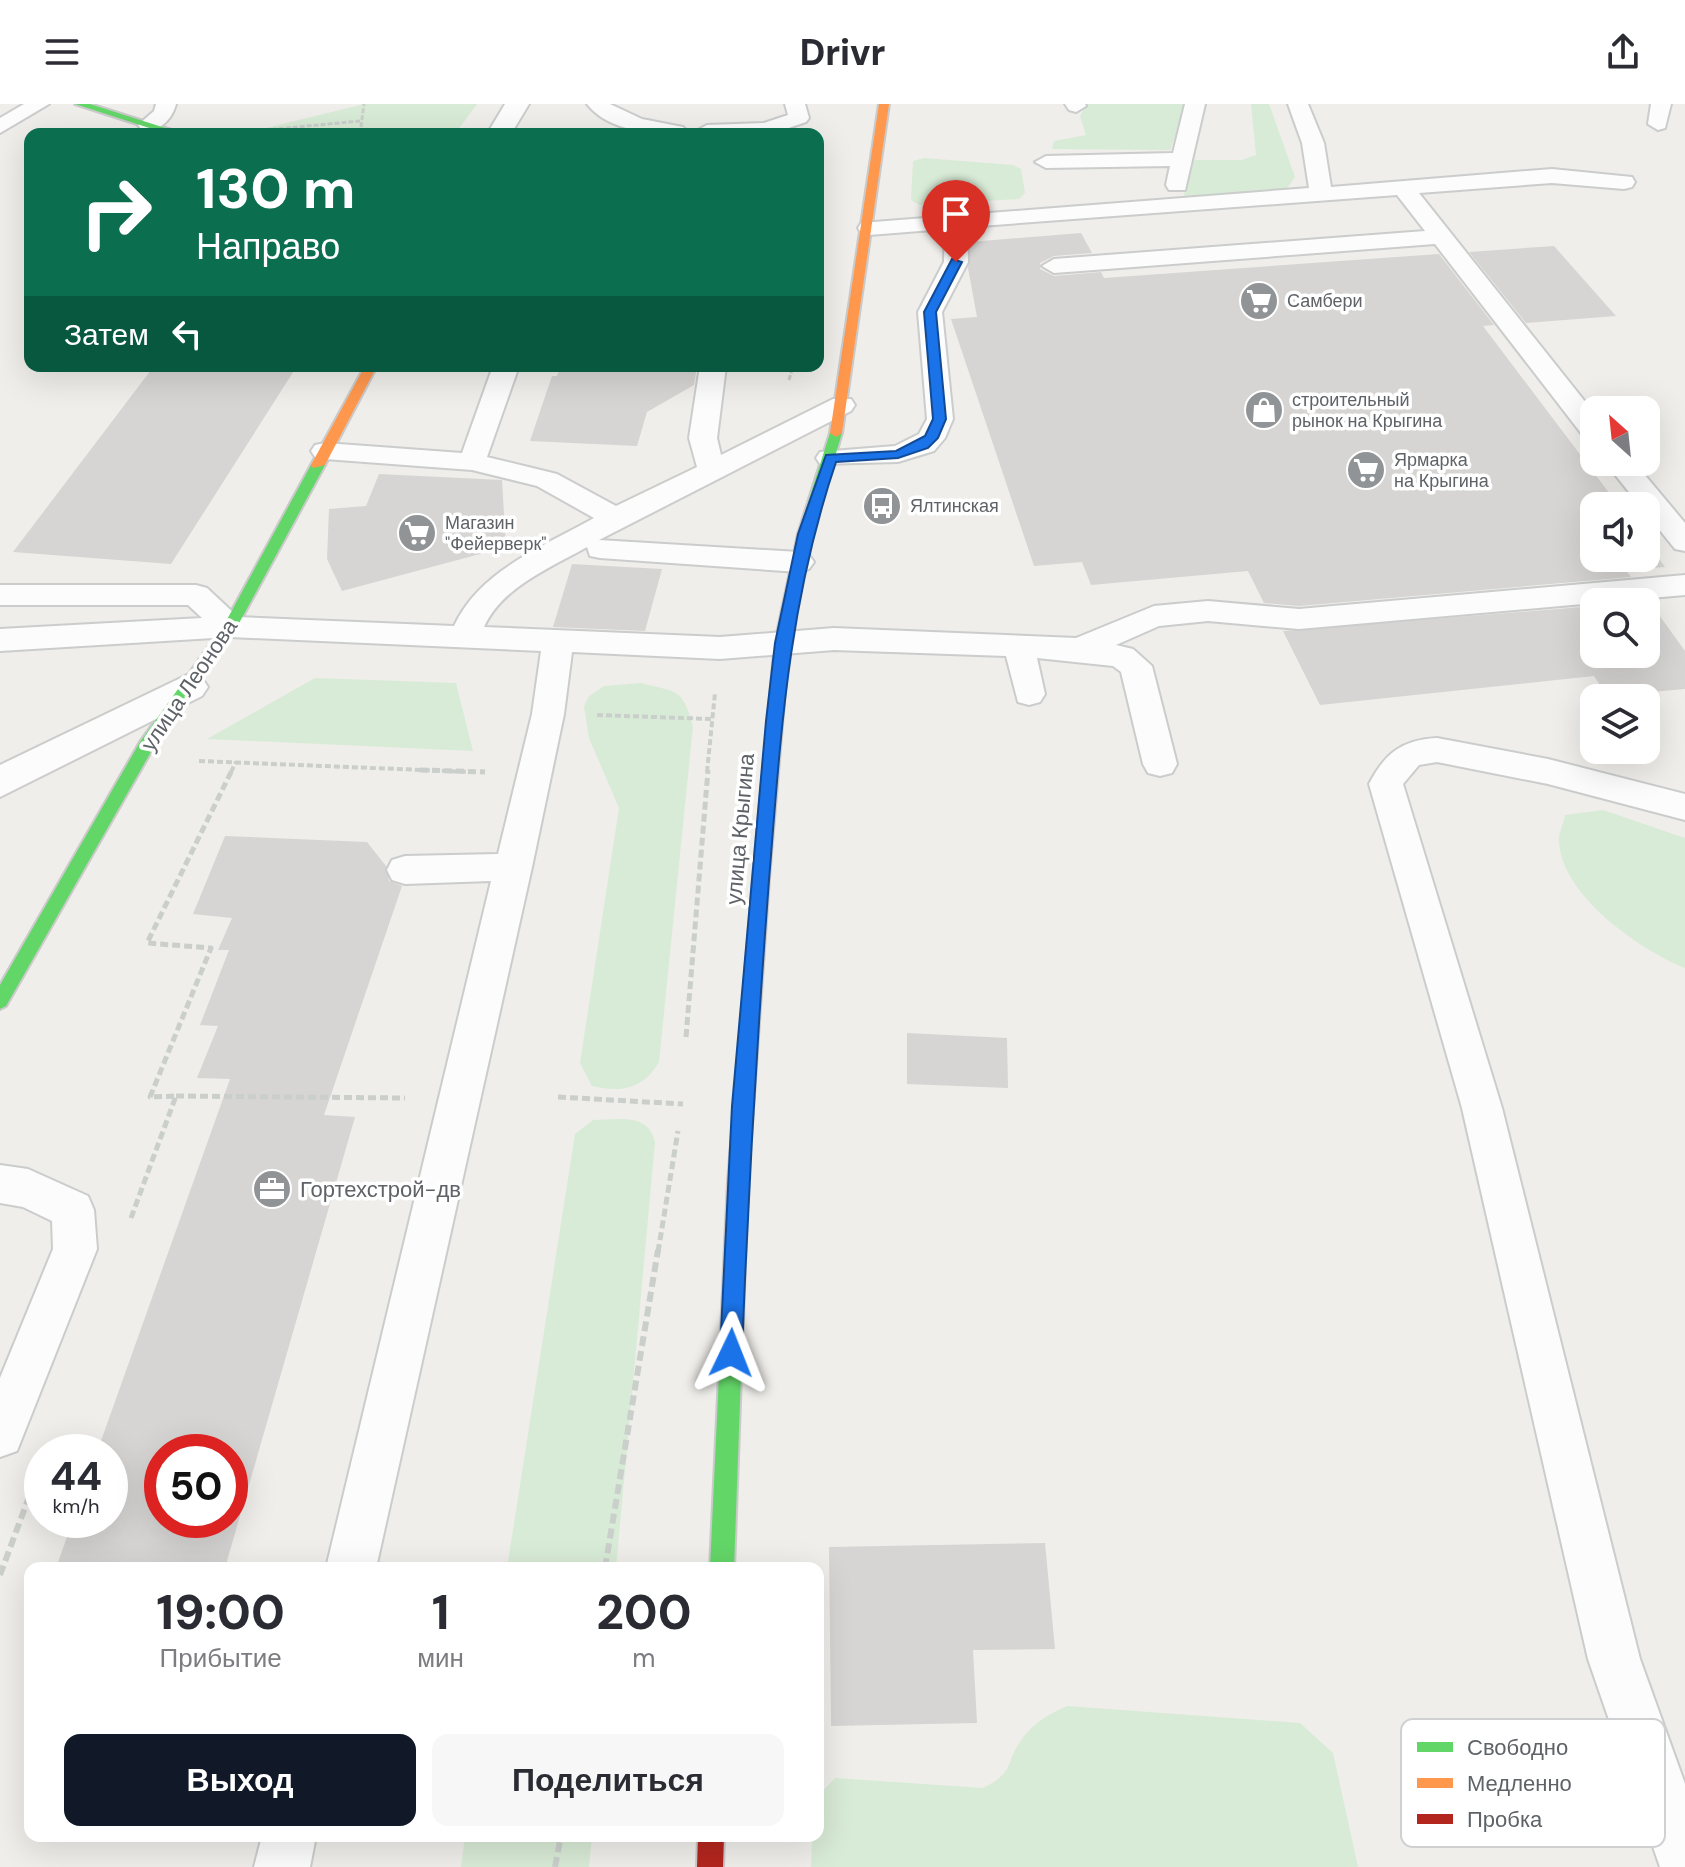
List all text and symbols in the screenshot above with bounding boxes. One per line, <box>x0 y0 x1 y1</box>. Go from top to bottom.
text: Drivr <box>800 29 885 76</box>
icon: menu <box>40 30 84 74</box>
icon: share <box>1601 30 1645 74</box>
text: 130 m <box>196 152 355 225</box>
icon: right <box>64 160 168 264</box>
pin <box>922 180 990 262</box>
icon: arrive <box>934 192 978 236</box>
text: Направо <box>196 223 340 270</box>
supermarket icon: Самбери <box>1238 280 1280 322</box>
place label: Самбери <box>1287 289 1363 313</box>
icon: left <box>165 312 209 356</box>
text: Затем <box>64 315 149 354</box>
place label: строительный рынок на Крыгина <box>1292 388 1443 433</box>
shop icon: строительный рынок на Крыгина <box>1243 389 1285 431</box>
north arrow <box>1580 396 1660 476</box>
map controls <box>1580 396 1660 764</box>
place label: Ярмарка на Крыгина <box>1394 448 1490 493</box>
supermarket icon: Ярмарка на Крыгина <box>1345 449 1387 491</box>
bus stop icon: Ялтинская <box>861 485 903 527</box>
button: sound <box>1580 492 1660 572</box>
place label: Ялтинская <box>910 494 999 518</box>
place label: Магазин "Фейерверк" <box>445 511 547 556</box>
supermarket icon: Магазин "Фейерверк" <box>396 512 438 554</box>
button: search <box>1580 588 1660 668</box>
street label: улица Леонова <box>134 613 244 757</box>
button: layers <box>1580 684 1660 764</box>
street label: улица Крыгина <box>719 751 761 906</box>
office icon: Гортехстрой-дв <box>251 1168 293 1210</box>
place label: Гортехстрой-дв <box>300 1175 461 1204</box>
position arrow <box>689 1311 773 1395</box>
speed limit sign: 50 <box>144 1434 248 1538</box>
text: 44 <box>50 1450 102 1502</box>
text: km/h <box>52 1493 100 1519</box>
text: 19:00 <box>156 1581 285 1644</box>
text: 1 <box>432 1581 449 1644</box>
text: 200 <box>596 1581 692 1644</box>
text: Прибытие <box>159 1641 282 1675</box>
text: мин <box>417 1641 464 1675</box>
text: m <box>632 1641 656 1675</box>
legend <box>1401 1719 1665 1847</box>
text: Свободно <box>1467 1733 1568 1762</box>
button: Выход <box>64 1734 416 1826</box>
button: Поделиться <box>432 1734 784 1826</box>
text: Медленно <box>1467 1769 1572 1798</box>
text: Пробка <box>1467 1805 1543 1834</box>

